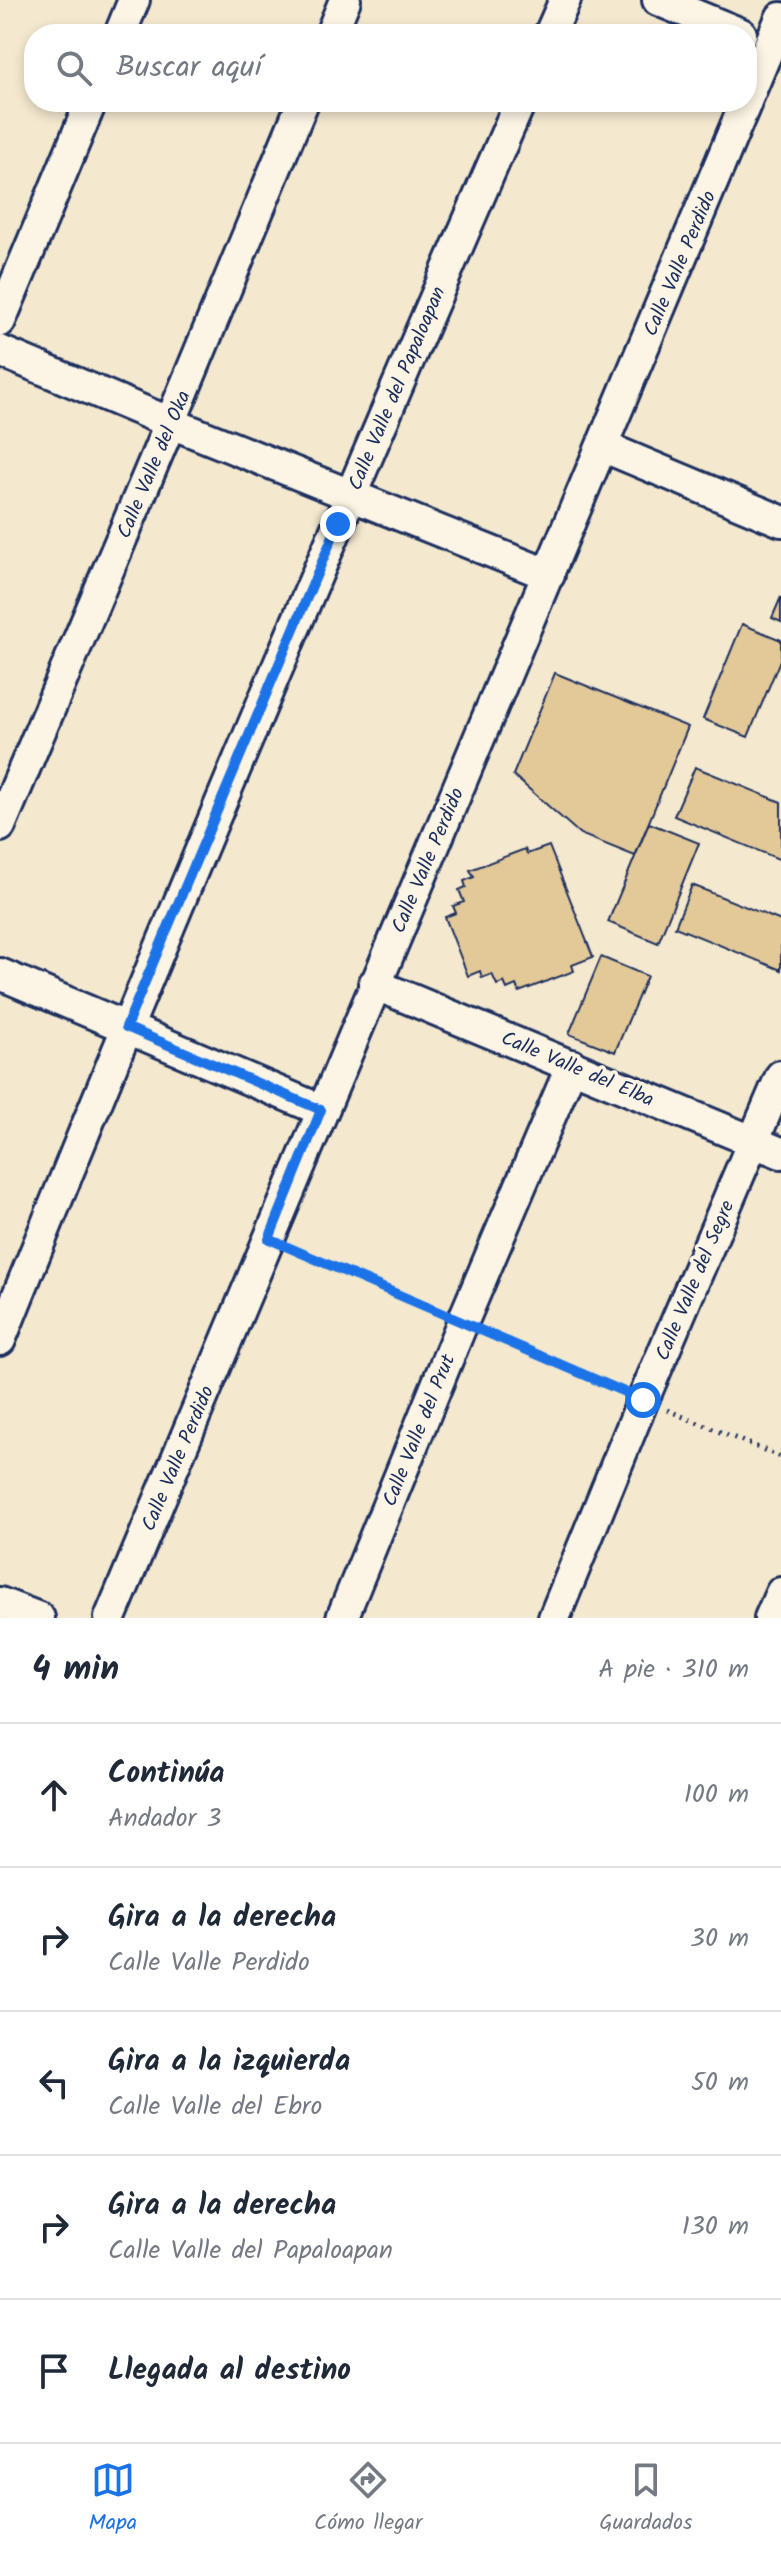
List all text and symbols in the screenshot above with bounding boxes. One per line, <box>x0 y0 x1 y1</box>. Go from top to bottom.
search box <box>24 24 757 112</box>
text: Buscar aquí <box>116 44 262 92</box>
icon: search <box>52 46 96 90</box>
street label: Calle Valle Perdido <box>636 186 726 342</box>
street label: Calle Valle del Papaloapan <box>340 282 455 496</box>
street label: Calle Valle del Oka <box>109 386 200 544</box>
route end <box>320 506 356 542</box>
street label: Calle Valle Perdido <box>384 783 474 939</box>
street label: Calle Valle del Elba <box>496 1023 659 1116</box>
street label: Calle Valle del Segre <box>648 1196 744 1366</box>
street label: Calle Valle del Prut <box>375 1350 465 1512</box>
street label: Calle Valle Perdido <box>134 1381 224 1537</box>
route start <box>625 1382 661 1418</box>
text: 4 min <box>32 1643 119 1697</box>
text: A pie · 310 m <box>598 1649 749 1691</box>
text: Continúa <box>108 1750 224 1798</box>
icon: ahead <box>32 1773 76 1817</box>
text: 100 m <box>684 1774 749 1816</box>
text: Andador 3 <box>108 1798 221 1840</box>
text: Gira a la derecha <box>108 1894 336 1942</box>
icon: right <box>32 1917 76 1961</box>
text: 30 m <box>690 1918 749 1960</box>
text: Calle Valle Perdido <box>108 1942 310 1984</box>
text: Gira a la izquierda <box>108 2038 350 2086</box>
icon: left <box>32 2061 76 2105</box>
text: 50 m <box>691 2062 749 2104</box>
text: Calle Valle del Ebro <box>108 2086 322 2128</box>
text: Gira a la derecha <box>108 2182 336 2230</box>
icon: right <box>32 2205 76 2249</box>
text: 130 m <box>682 2206 749 2248</box>
text: Calle Valle del Papaloapan <box>108 2230 393 2272</box>
text: Llegada al destino <box>108 2347 351 2395</box>
icon: arrive <box>32 2349 76 2393</box>
tab: Mapa <box>89 2458 137 2541</box>
tab: Cómo llegar <box>314 2458 422 2541</box>
tab: Guardados <box>599 2458 692 2541</box>

